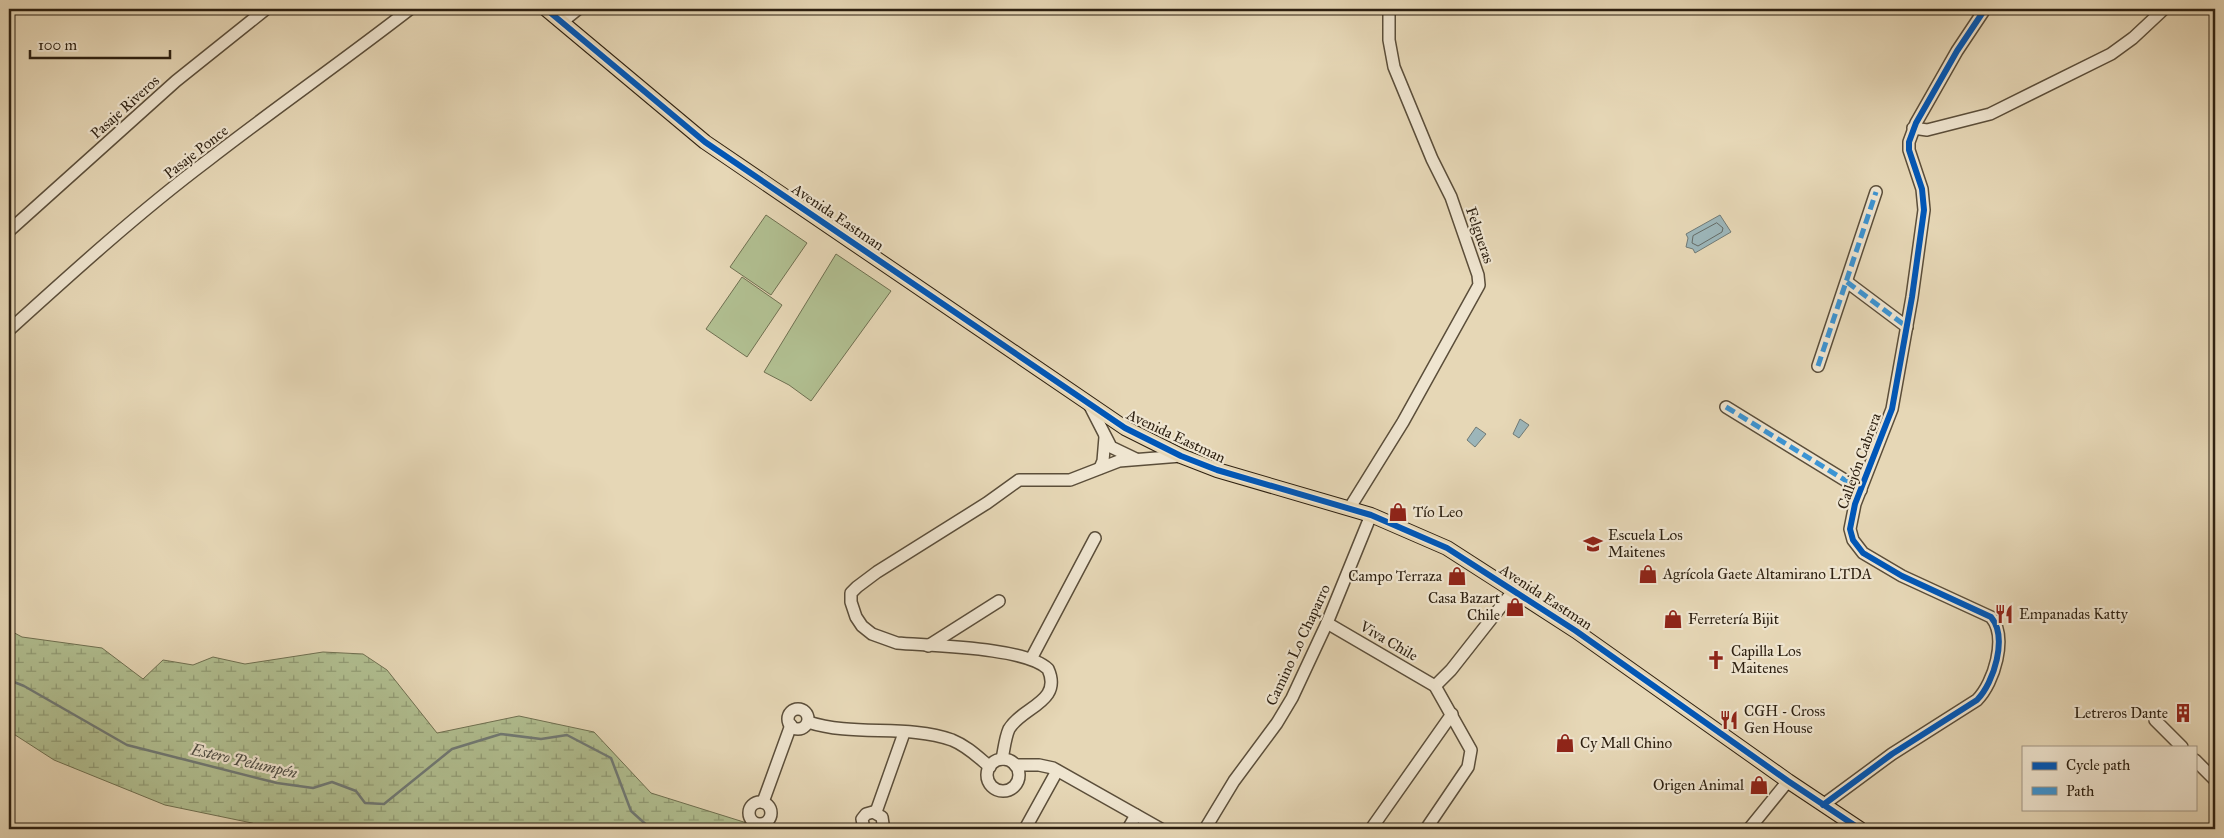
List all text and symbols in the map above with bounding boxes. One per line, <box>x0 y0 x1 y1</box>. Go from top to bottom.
scale bar <box>30 28 170 60</box>
text: 100 m <box>38 36 78 54</box>
street label: Pasaje Riveros <box>87 72 163 142</box>
street label: Pasaje Ponce <box>160 121 232 183</box>
street label: Avenida Eastman <box>788 179 887 254</box>
street label: Felgueras <box>1462 204 1498 266</box>
street label: Avenida Eastman <box>1123 405 1228 467</box>
street label: Callejón Cabrera <box>1833 410 1885 512</box>
shop icon: Tío Leo <box>1387 501 1409 523</box>
place label: Tío Leo <box>1413 503 1463 521</box>
place label: Escuela Los Maitenes <box>1608 526 1683 561</box>
school or university icon: Escuela Los Maitenes <box>1582 533 1604 555</box>
street label: Avenida Eastman <box>1495 560 1596 634</box>
shop icon: Agrícola Gaete Altamirano LTDA <box>1637 563 1659 585</box>
shop icon: Campo Terraza <box>1446 565 1468 587</box>
place label: Agrícola Gaete Altamirano LTDA <box>1662 565 1872 583</box>
place label: Campo Terraza <box>1348 567 1443 585</box>
street label: Camino Lo Chaparro <box>1262 581 1334 709</box>
place label: Casa Bazart Chile <box>1428 589 1501 624</box>
shop icon: Casa Bazart Chile <box>1504 596 1526 618</box>
restaurant icon: Empanadas Katty <box>1993 603 2015 625</box>
place label: Empanadas Katty <box>2019 605 2129 623</box>
shop icon: Ferretería Bijit <box>1662 608 1684 630</box>
place label: Ferretería Bijit <box>1688 610 1780 628</box>
street label: Viva Chile <box>1356 617 1421 665</box>
place label: Capilla Los Maitenes <box>1731 642 1801 677</box>
church icon: Capilla Los Maitenes <box>1705 649 1727 671</box>
place label: CGH - Cross Gen House <box>1744 702 1825 737</box>
building icon: Letreros Dante <box>2172 702 2194 724</box>
place label: Letreros Dante <box>2074 704 2168 722</box>
restaurant icon: CGH - Cross Gen House <box>1718 709 1740 731</box>
shop icon: Cy Mall Chino <box>1554 732 1576 754</box>
place label: Cy Mall Chino <box>1580 734 1672 752</box>
water label: Estero Pelumpén <box>188 739 300 784</box>
legend <box>2022 746 2196 810</box>
text: Cycle path <box>2066 756 2131 774</box>
shop icon: Origen Animal <box>1748 774 1770 796</box>
place label: Origen Animal <box>1653 776 1745 794</box>
text: Path <box>2066 782 2095 800</box>

